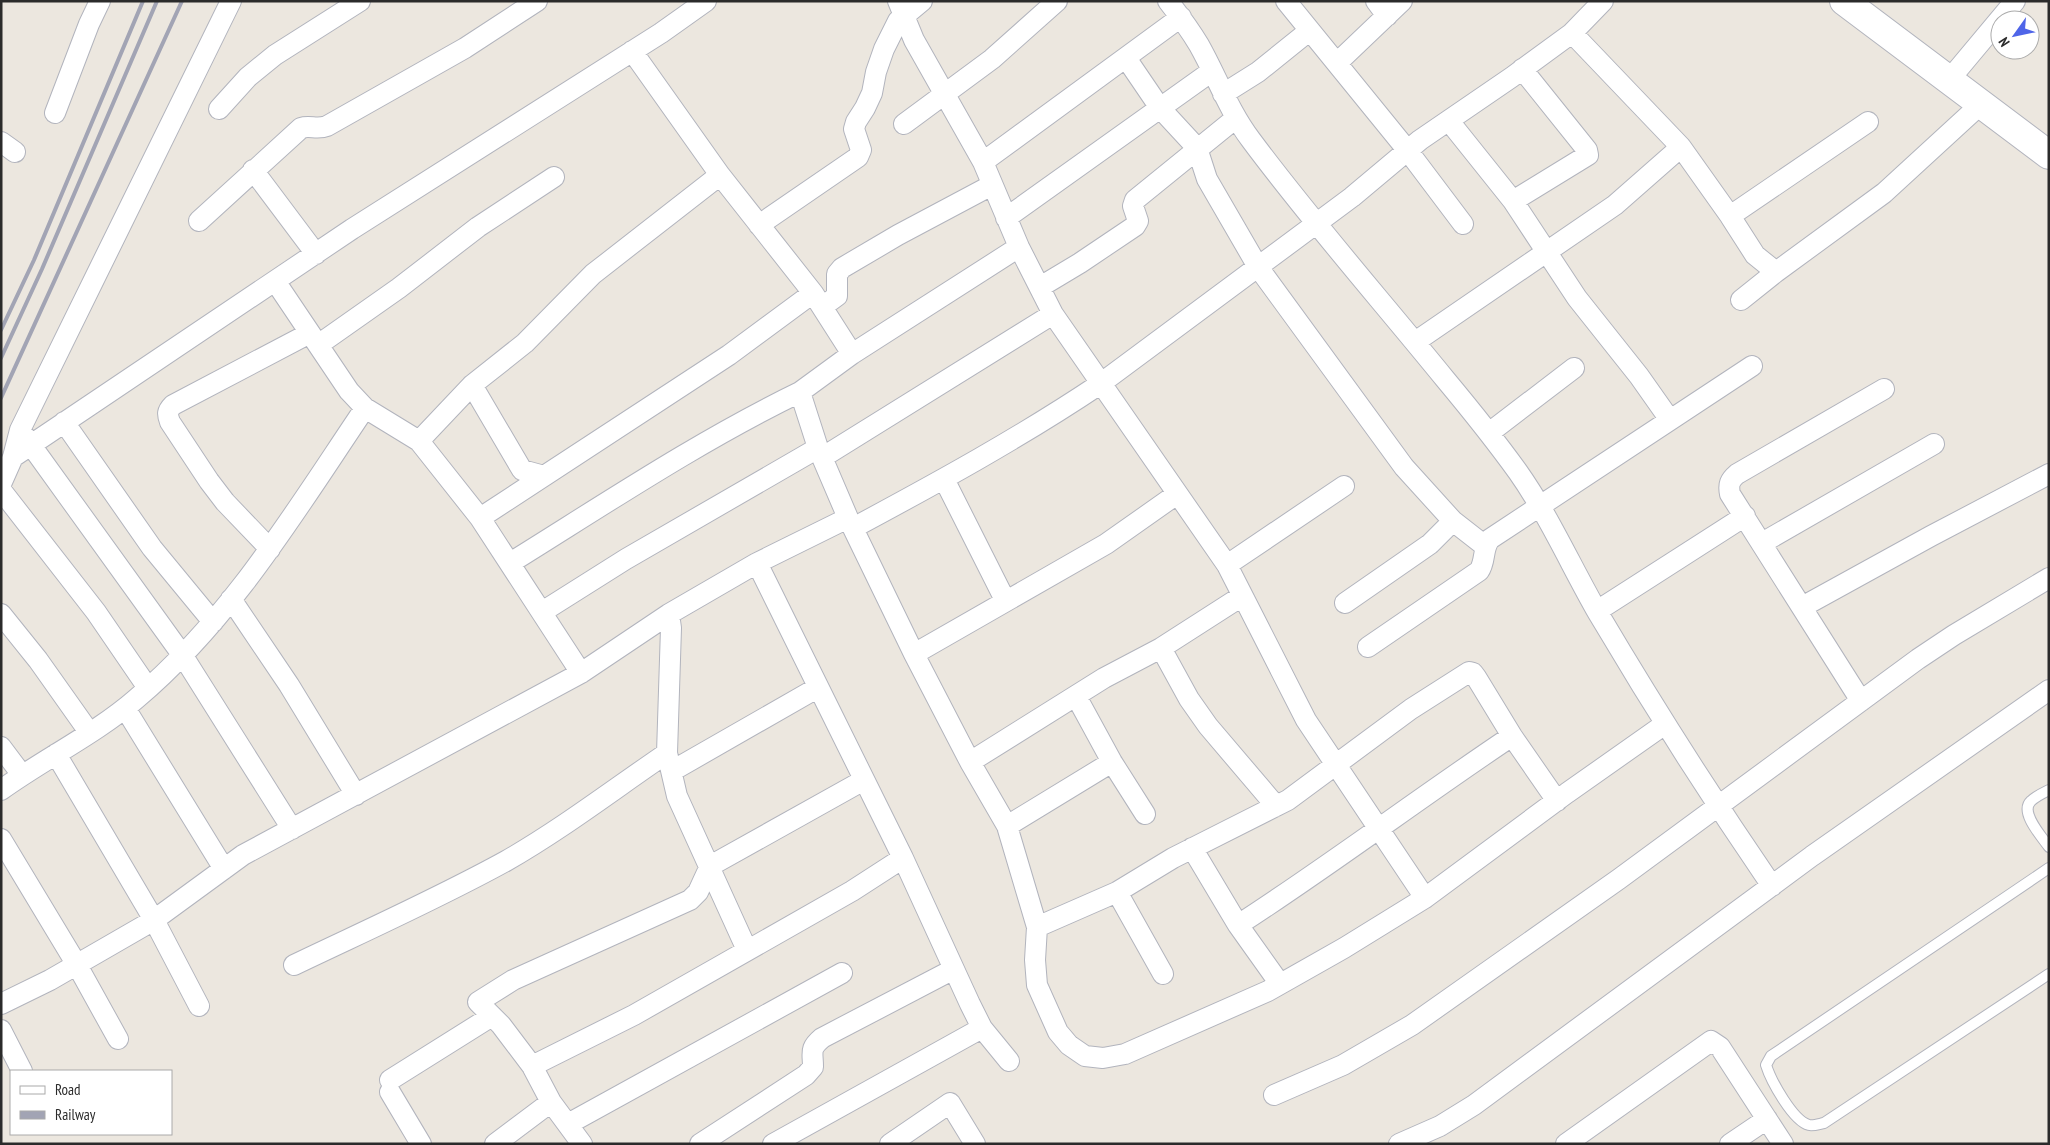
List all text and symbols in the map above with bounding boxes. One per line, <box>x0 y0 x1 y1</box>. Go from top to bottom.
north arrow <box>1990 10 2040 60</box>
text: N <box>1994 34 2014 50</box>
legend <box>10 1070 172 1135</box>
text: Road <box>55 1080 81 1099</box>
text: Railway <box>55 1105 96 1124</box>

